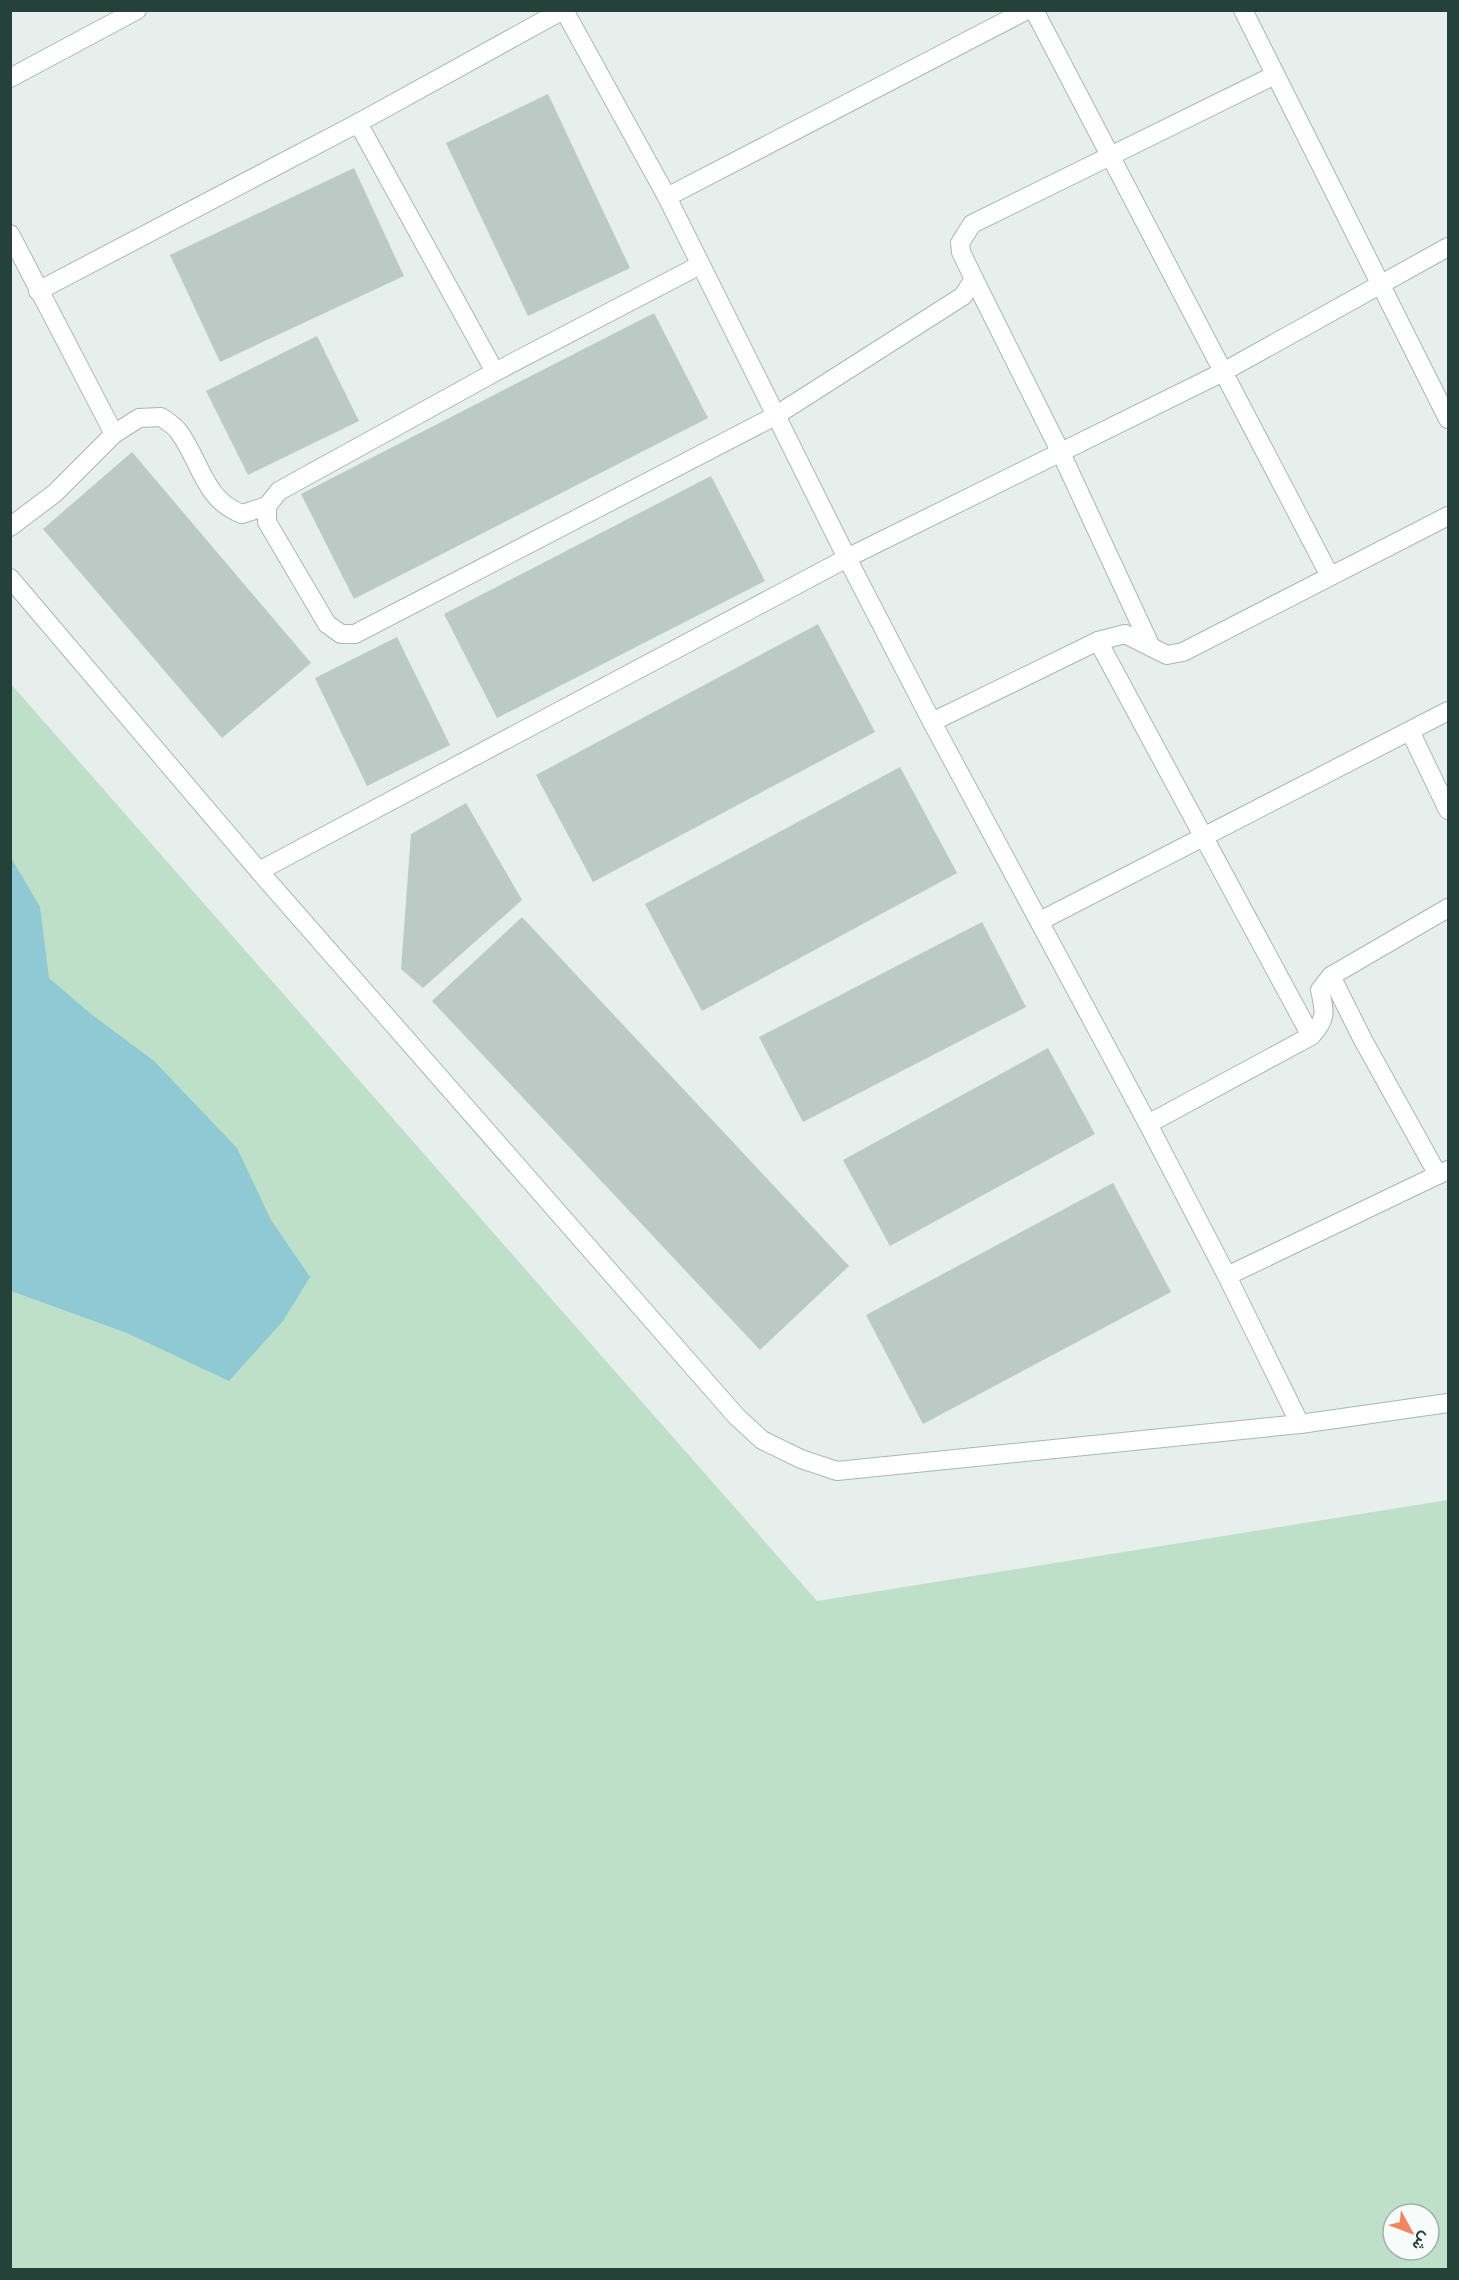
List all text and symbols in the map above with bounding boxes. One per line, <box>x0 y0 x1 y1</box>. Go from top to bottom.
north arrow <box>1381 2202 1441 2262</box>
text: ش <box>1408 2228 1435 2255</box>

